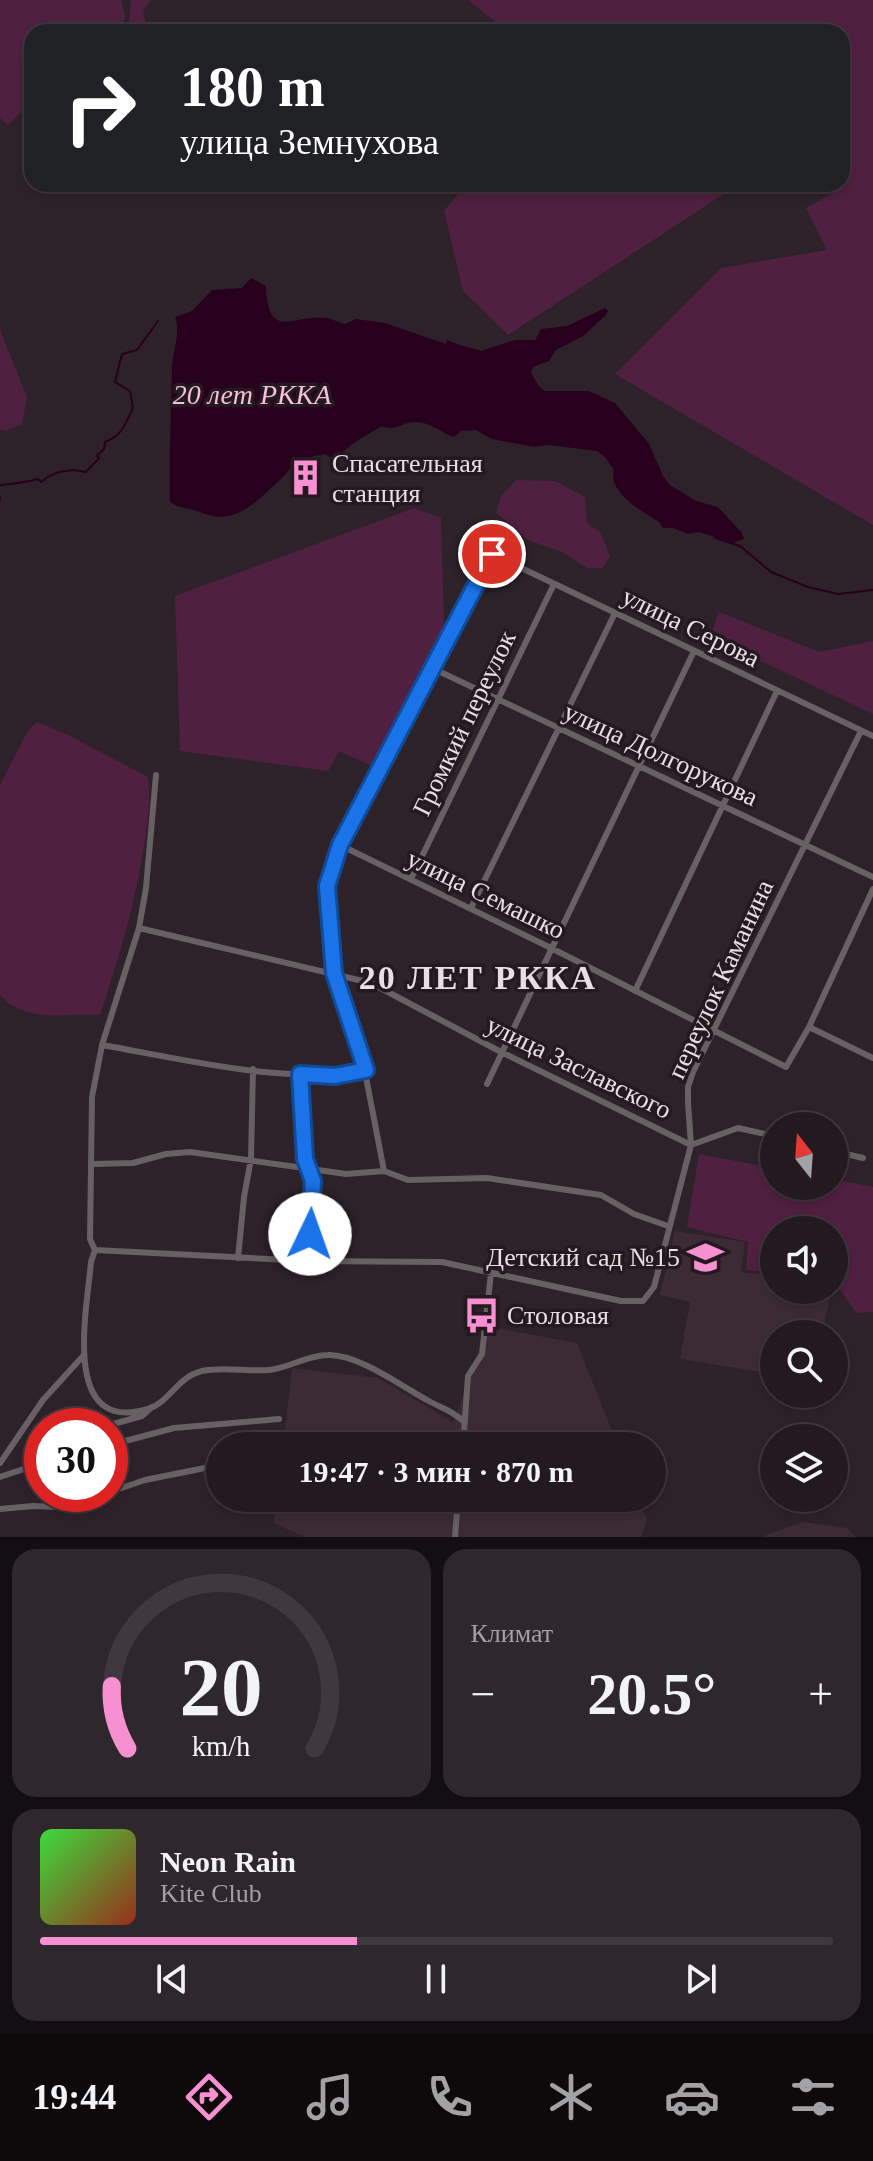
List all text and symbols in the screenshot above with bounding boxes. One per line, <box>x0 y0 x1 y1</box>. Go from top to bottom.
icon: right <box>48 56 152 160</box>
text: 180 m <box>180 56 325 118</box>
text: улица Земнухова <box>180 122 439 162</box>
water label: 20 лет РККА <box>173 379 332 410</box>
place label: Спасательная станция <box>332 449 483 508</box>
building icon: Спасательная станция <box>287 459 325 497</box>
pin <box>458 520 526 588</box>
icon: arrive <box>470 532 514 576</box>
street label: улица Серова <box>617 582 765 673</box>
street label: Громкий переулок <box>407 626 522 820</box>
street label: улица Долгорукова <box>559 697 763 812</box>
street label: улица Семашко <box>402 844 569 945</box>
street label: переулок Каманина <box>662 875 779 1083</box>
district label: 20 ЛЕТ РККА <box>359 959 597 996</box>
street label: улица Заславского <box>482 1010 676 1125</box>
north arrow <box>760 1112 848 1200</box>
map controls <box>760 1112 848 1512</box>
position arrow <box>268 1192 352 1276</box>
button: sound <box>760 1216 848 1304</box>
school or university icon: Детский сад №15 <box>687 1238 725 1276</box>
place label: Детский сад №15 <box>486 1243 680 1272</box>
bus stop icon: Столовая <box>462 1296 500 1334</box>
place label: Столовая <box>507 1301 609 1330</box>
button: search <box>760 1320 848 1408</box>
speed limit sign: 30 <box>24 1408 128 1512</box>
button: layers <box>760 1424 848 1512</box>
text: 19:47 · 3 мин · 870 m <box>299 1455 574 1488</box>
text: Климат <box>471 1619 553 1648</box>
text: 20 <box>180 1641 263 1733</box>
text: 20.5° <box>587 1661 716 1727</box>
text: − <box>471 1670 495 1719</box>
text: + <box>808 1670 833 1719</box>
text: km/h <box>192 1731 251 1762</box>
text: Neon Rain <box>160 1845 296 1878</box>
text: Kite Club <box>160 1879 262 1908</box>
icon: previous <box>150 1957 194 2001</box>
icon: pause <box>414 1957 458 2001</box>
icon: next <box>679 1957 723 2001</box>
icon: directions <box>181 2069 237 2125</box>
icon: music <box>302 2069 358 2125</box>
icon: phone <box>422 2069 478 2125</box>
icon: climate <box>543 2069 599 2125</box>
icon: car <box>664 2069 720 2125</box>
icon: filters <box>785 2069 841 2125</box>
text: 19:44 <box>32 2077 116 2117</box>

